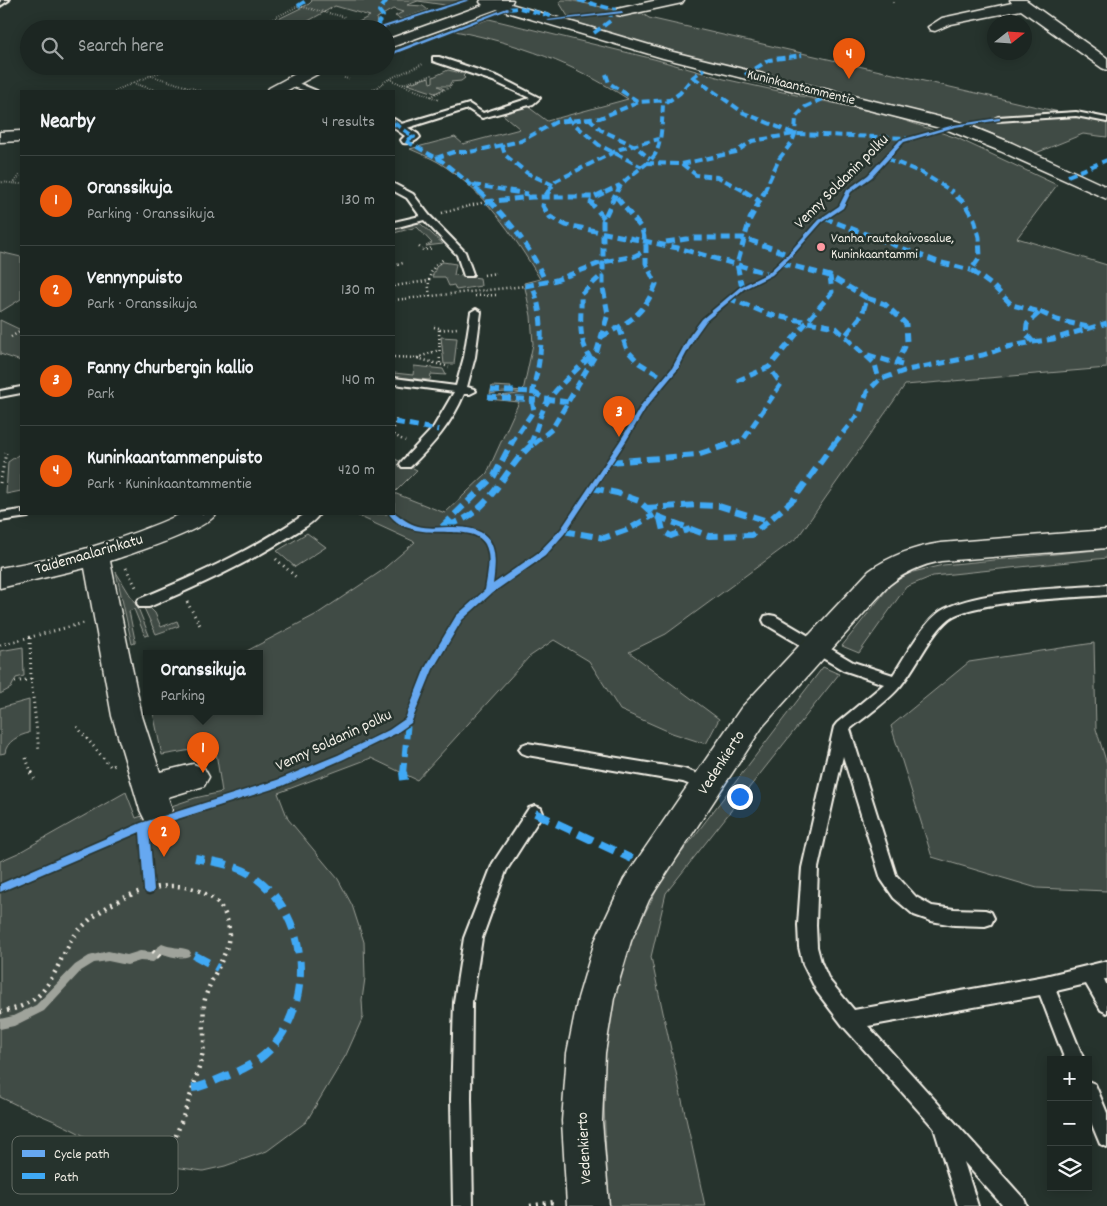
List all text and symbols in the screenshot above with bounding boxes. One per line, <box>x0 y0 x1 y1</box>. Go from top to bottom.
north arrow <box>987 15 1032 60</box>
search box <box>20 20 395 75</box>
icon: search <box>38 34 66 62</box>
text: Search here <box>78 34 164 61</box>
pin: 4 <box>833 38 865 79</box>
street label: Kuninkaantammentie <box>745 65 857 111</box>
text: Nearby <box>40 108 95 138</box>
text: 4 results <box>322 111 375 134</box>
street label: Venny Soldanin polku <box>789 129 895 235</box>
text: Oranssikuja <box>87 176 172 203</box>
text: 1 <box>54 189 58 212</box>
text: 130 m <box>341 189 375 212</box>
text: Parking · Oranssikuja <box>87 203 214 226</box>
place label: Vanha rautakaivosalue, Kuninkaantammi <box>831 229 954 265</box>
marker: Vanha rautakaivosalue, Kuninkaantammi <box>815 241 827 253</box>
text: Vennynpuisto <box>87 266 182 293</box>
text: 2 <box>53 279 60 302</box>
text: 130 m <box>341 279 375 302</box>
text: Park · Oranssikuja <box>87 293 197 316</box>
text: Fanny Churbergin kallio <box>87 356 254 383</box>
text: 3 <box>52 369 60 392</box>
text: 140 m <box>341 369 375 392</box>
text: Park <box>87 383 114 406</box>
pin: 3 <box>603 396 635 437</box>
text: Kuninkaantammenpuisto <box>87 446 262 473</box>
text: 4 <box>53 459 59 482</box>
text: 420 m <box>338 459 375 482</box>
text: Park · Kuninkaantammentie <box>87 473 252 496</box>
street label: Taidemaalarinkatu <box>32 529 146 581</box>
popup <box>143 650 263 715</box>
text: Oranssikuja <box>161 658 246 685</box>
text: Parking <box>161 685 205 708</box>
street label: Venny Soldanin polku <box>272 704 396 778</box>
street label: Vedenkierto <box>693 726 751 800</box>
pin: 1 <box>187 732 219 773</box>
your location <box>727 784 753 810</box>
pin: 2 <box>148 816 180 857</box>
map controls <box>1047 1056 1092 1191</box>
button: + <box>1047 1056 1092 1101</box>
button: − <box>1047 1101 1092 1146</box>
street label: Vedenkierto <box>572 1111 598 1185</box>
legend <box>12 1136 178 1194</box>
text: Cycle path <box>54 1145 110 1165</box>
button: layers <box>1047 1146 1092 1191</box>
text: Path <box>54 1168 79 1188</box>

